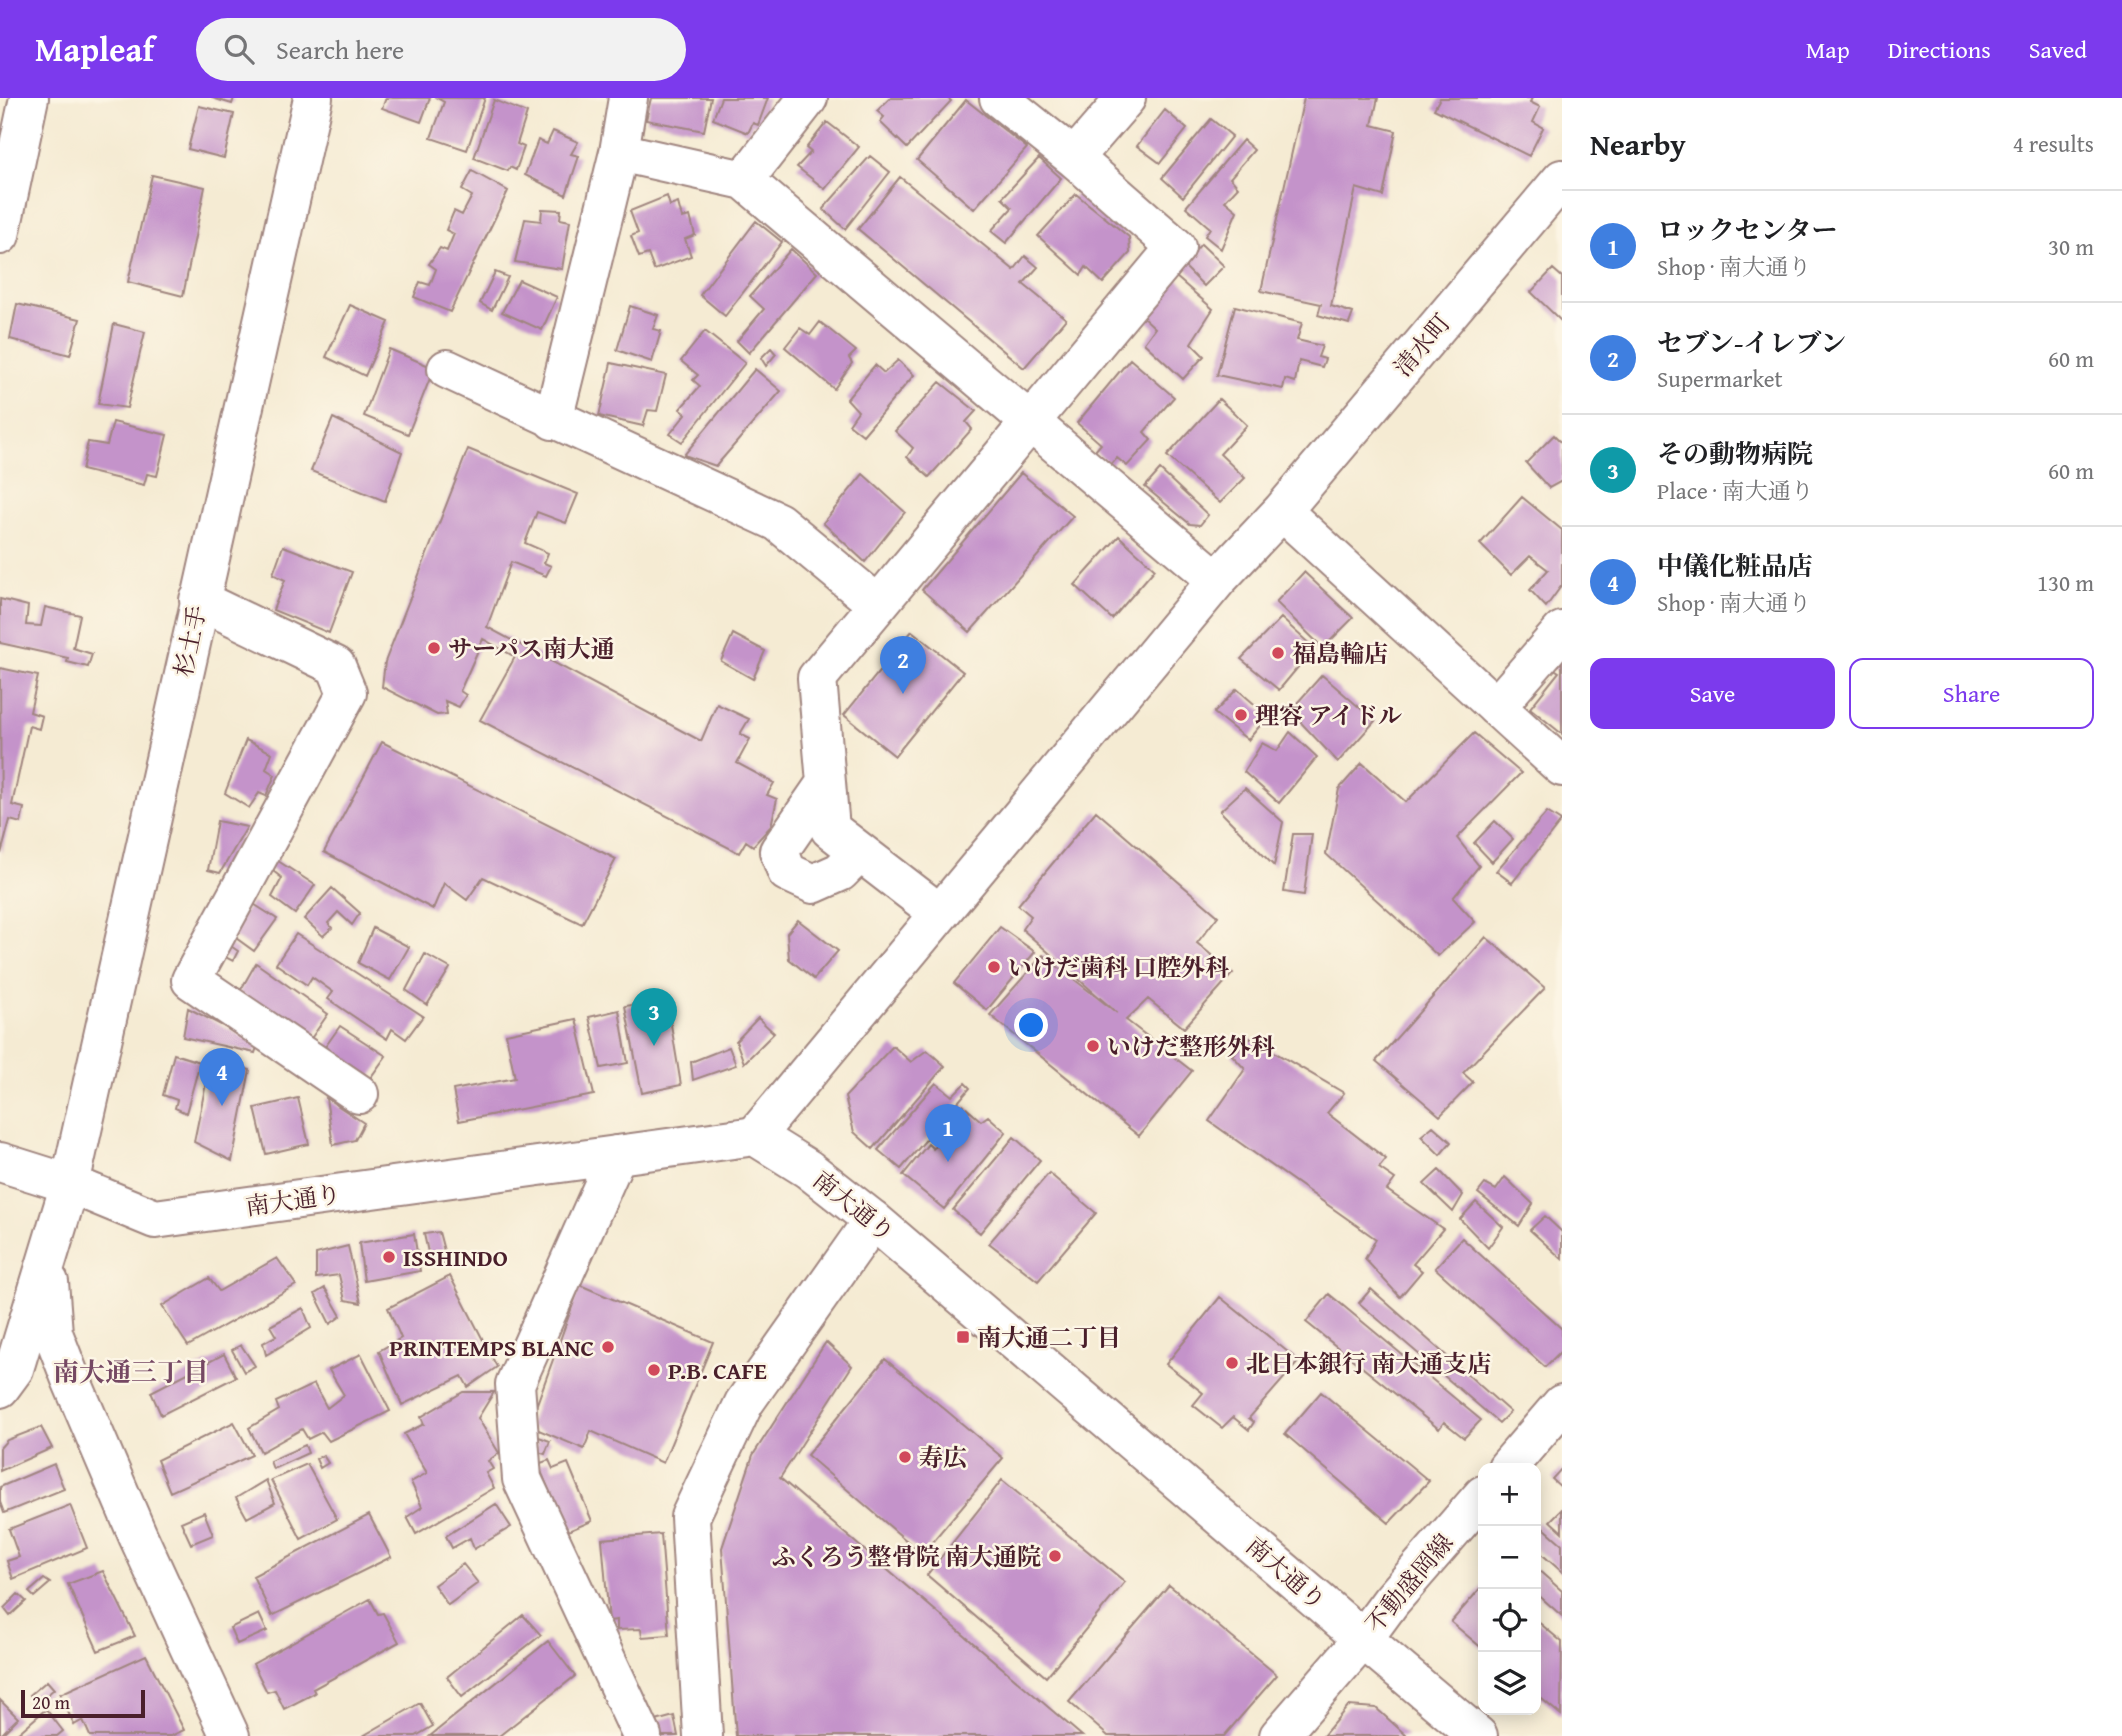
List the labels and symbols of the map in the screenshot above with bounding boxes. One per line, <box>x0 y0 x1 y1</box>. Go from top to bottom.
street label: 清水町 <box>1385 306 1459 384</box>
street label: 杉土手 <box>165 602 215 680</box>
place label: サーパス南大通 <box>448 631 615 666</box>
pin: 2 <box>880 636 926 694</box>
place label: 福島輪店 <box>1292 636 1388 671</box>
marker: サーパス南大通 <box>426 640 442 656</box>
marker: 福島輪店 <box>1270 645 1286 661</box>
place label: 理容 アイドル <box>1255 698 1402 733</box>
marker: 理容 アイドル <box>1233 707 1249 723</box>
place label: いけだ歯科 口腔外科 <box>1008 950 1229 985</box>
marker: いけだ歯科 口腔外科 <box>986 959 1002 975</box>
pin: 3 <box>631 988 677 1046</box>
your location <box>1014 1008 1048 1042</box>
place label: いけだ整形外科 <box>1107 1029 1275 1064</box>
marker: いけだ整形外科 <box>1085 1038 1101 1054</box>
pin: 4 <box>199 1048 245 1106</box>
pin: 1 <box>925 1104 971 1162</box>
street label: 南大通り <box>806 1162 902 1250</box>
street label: 南大通り <box>243 1176 343 1224</box>
place label: ISSHINDO <box>403 1240 508 1275</box>
marker: ISSHINDO <box>381 1249 397 1265</box>
place label: 南大通二丁目 <box>977 1320 1121 1355</box>
marker: 南大通二丁目 <box>955 1329 971 1345</box>
place label: PRINTEMPS BLANC <box>389 1330 594 1365</box>
marker: PRINTEMPS BLANC <box>600 1339 616 1355</box>
place label: 北日本銀行 南大通支店 <box>1246 1346 1491 1381</box>
district label: 南大通三丁目 <box>53 1352 209 1391</box>
place label: P.B. CAFE <box>668 1353 767 1388</box>
marker: 北日本銀行 南大通支店 <box>1224 1355 1240 1371</box>
marker: P.B. CAFE <box>646 1362 662 1378</box>
place label: 寿広 <box>919 1440 967 1475</box>
marker: 寿広 <box>897 1449 913 1465</box>
street label: 不動盛岡線 <box>1357 1526 1461 1640</box>
street label: 南大通り <box>1238 1528 1334 1618</box>
place label: ふくろう整骨院 南大通院 <box>772 1539 1041 1574</box>
marker: ふくろう整骨院 南大通院 <box>1047 1548 1063 1564</box>
scale bar <box>21 1687 145 1719</box>

